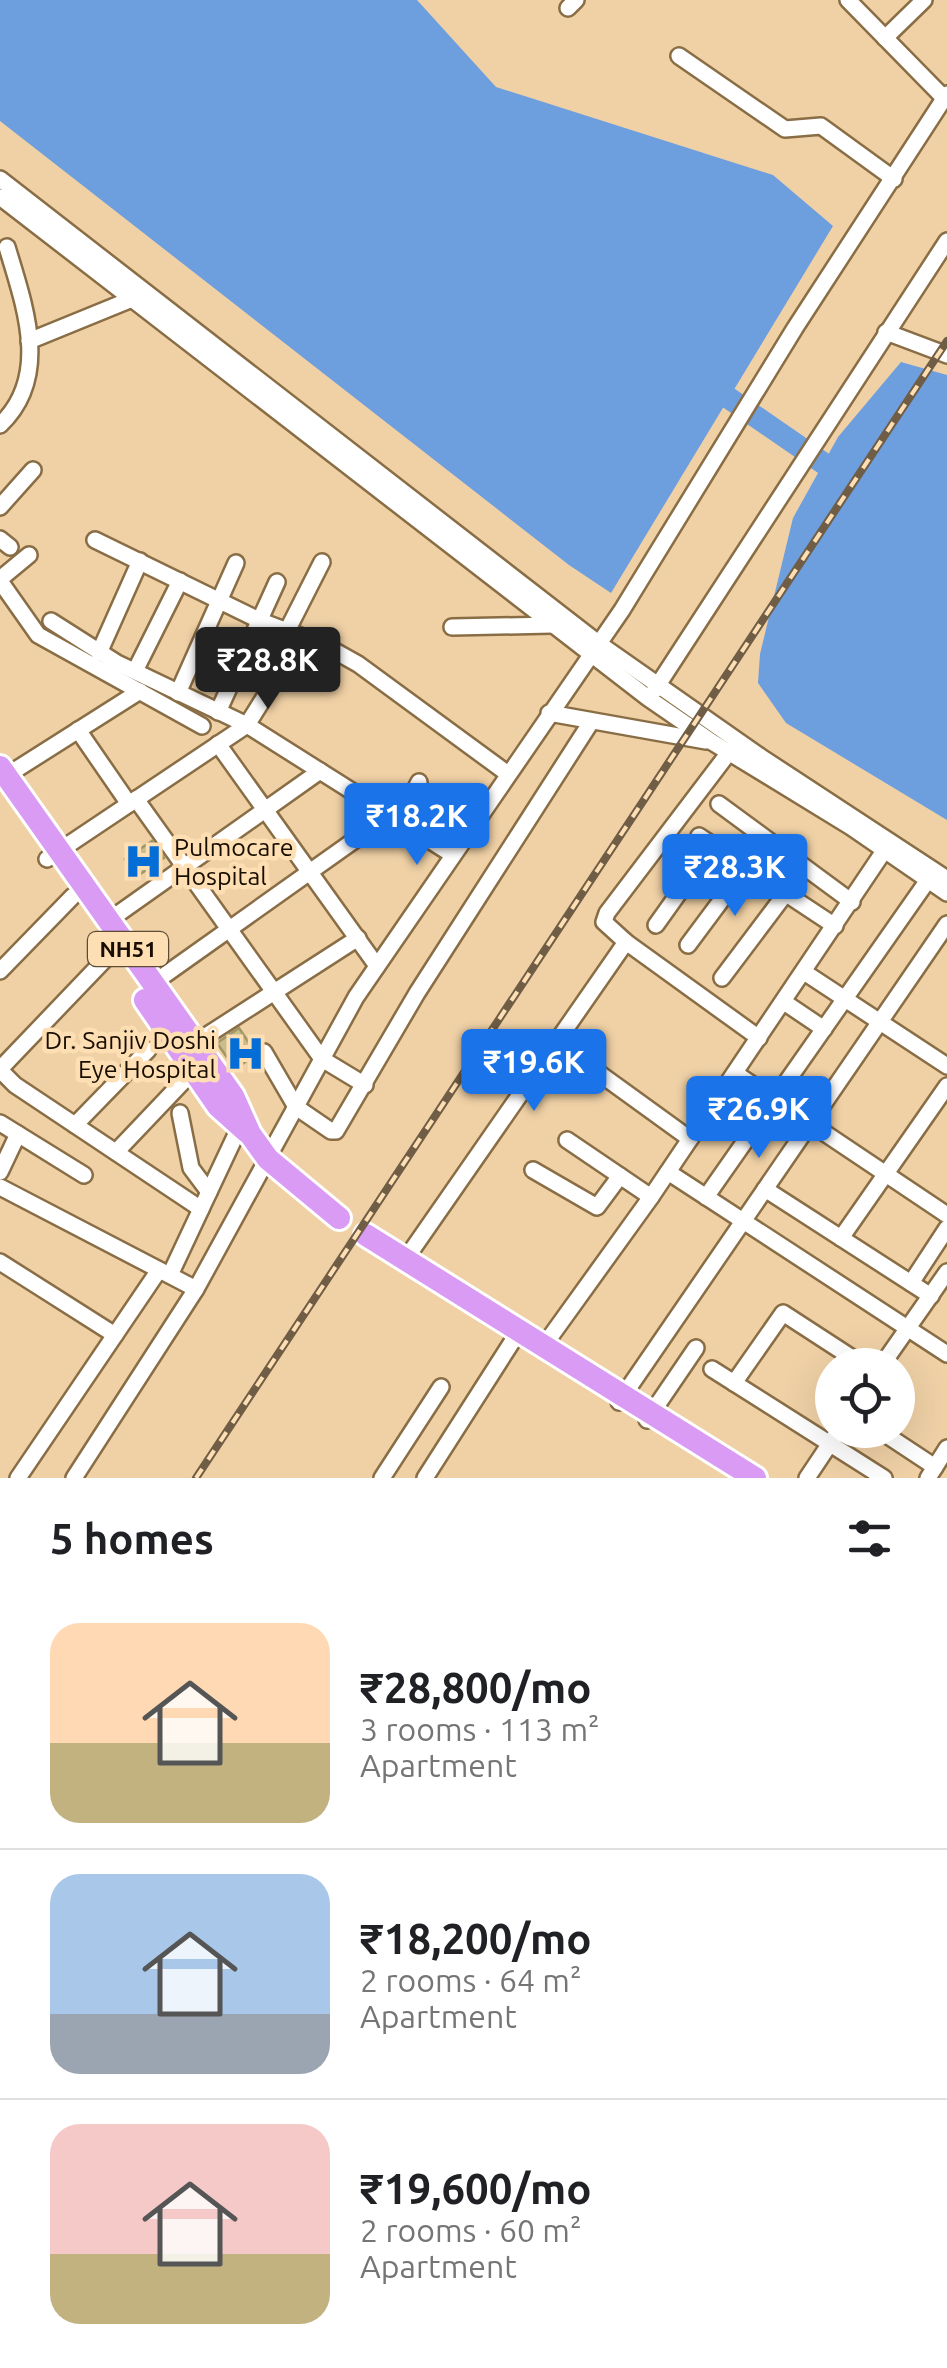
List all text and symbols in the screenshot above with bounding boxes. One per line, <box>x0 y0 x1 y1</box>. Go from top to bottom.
pin: ₹28.8K <box>187 627 349 712</box>
text: ₹28.8K <box>217 641 319 677</box>
pin: ₹18.2K <box>336 783 498 868</box>
text: ₹18.2K <box>366 797 468 833</box>
place label: Pulmocare Hospital <box>174 833 294 890</box>
pin: ₹28.3K <box>654 834 816 919</box>
hospital icon: Pulmocare Hospital <box>123 840 165 882</box>
text: ₹28.3K <box>684 848 786 884</box>
road number: NH51 <box>88 932 168 966</box>
place label: Dr. Sanjiv Doshi Eye Hospital <box>44 1026 216 1083</box>
pin: ₹19.6K <box>453 1029 615 1114</box>
hospital icon: Dr. Sanjiv Doshi Eye Hospital <box>225 1033 267 1075</box>
text: ₹19.6K <box>483 1043 585 1079</box>
pin: ₹26.9K <box>678 1076 840 1161</box>
text: ₹26.9K <box>708 1090 810 1126</box>
map controls <box>815 1348 915 1448</box>
button: locate <box>815 1348 915 1448</box>
icon: filters <box>842 1511 897 1566</box>
text: 5 homes <box>50 1515 214 1562</box>
icon: home <box>130 1663 250 1783</box>
text: ₹28,800/mo <box>360 1664 592 1711</box>
text: 3 rooms · 113 m² <box>360 1711 600 1747</box>
text: Apartment <box>360 1747 517 1783</box>
icon: home <box>130 1914 250 2034</box>
text: ₹18,200/mo <box>360 1915 592 1962</box>
text: 2 rooms · 64 m² <box>360 1962 581 1998</box>
text: Apartment <box>360 1998 517 2034</box>
icon: home <box>130 2164 250 2284</box>
text: ₹19,600/mo <box>360 2165 592 2212</box>
text: 2 rooms · 60 m² <box>360 2212 581 2248</box>
text: Apartment <box>360 2248 517 2284</box>

